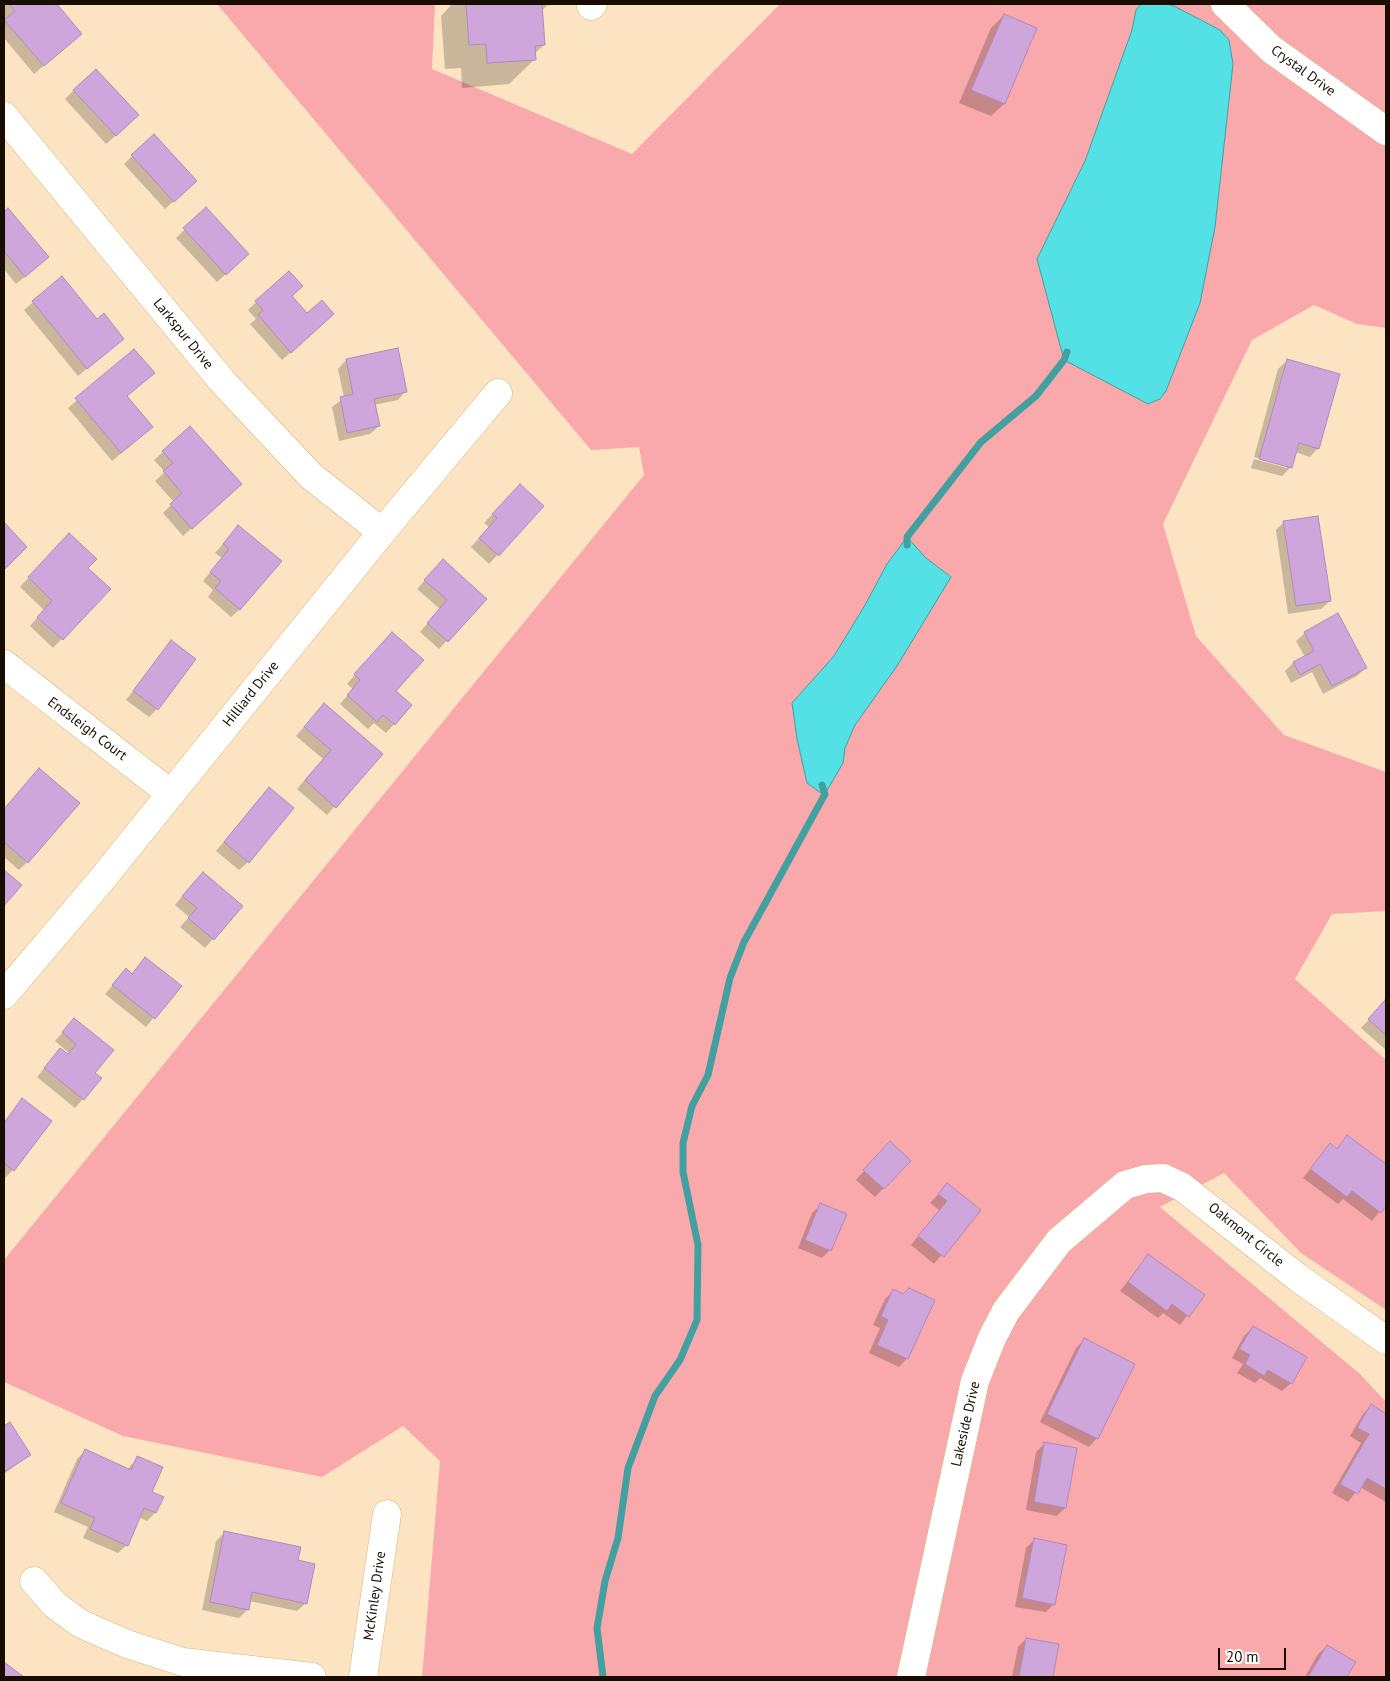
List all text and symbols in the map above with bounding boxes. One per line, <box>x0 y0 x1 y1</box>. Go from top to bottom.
street label: Crystal Drive <box>1267 42 1339 100</box>
street label: Larkspur Drive <box>149 295 217 373</box>
street label: Hilliard Drive <box>219 658 283 730</box>
street label: Endsleigh Court <box>44 694 130 764</box>
street label: Oakmont Circle <box>1205 1199 1287 1271</box>
street label: Lakeside Drive <box>948 1380 984 1468</box>
street label: McKinley Drive <box>360 1550 390 1642</box>
scale bar <box>1220 1638 1288 1670</box>
text: 20 m <box>1226 1647 1259 1666</box>

